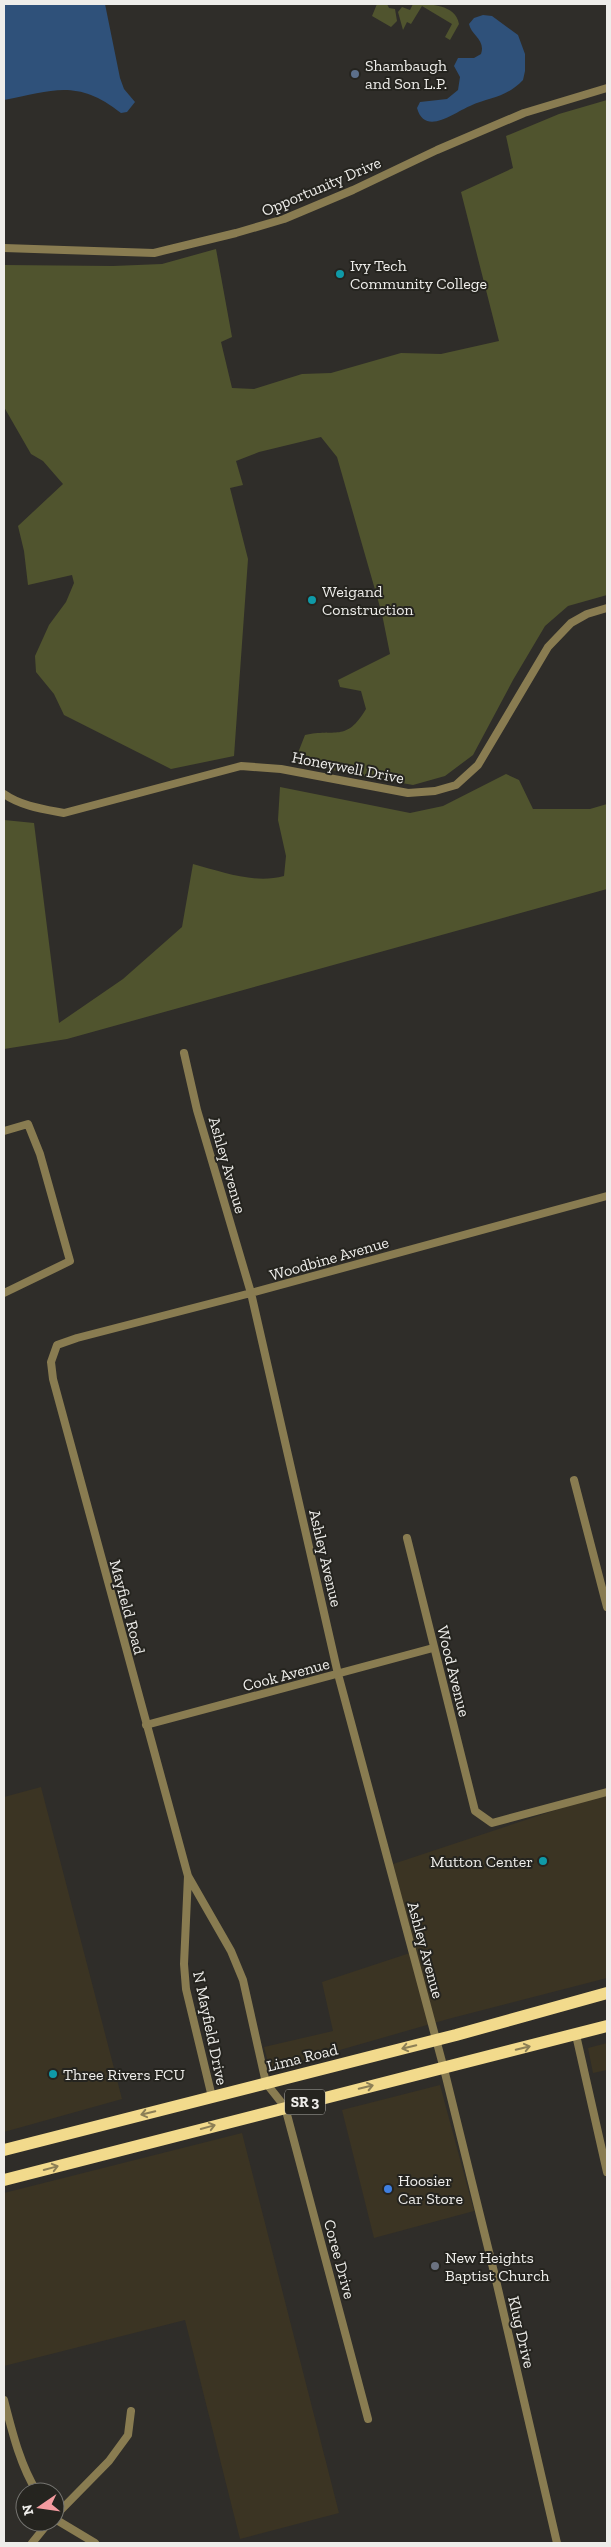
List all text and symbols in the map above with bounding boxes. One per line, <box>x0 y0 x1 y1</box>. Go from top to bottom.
place label: Shambaugh and Son L.P. <box>365 56 447 93</box>
marker: Shambaugh and Son L.P. <box>349 68 361 80</box>
street label: Opportunity Drive <box>259 153 384 220</box>
place label: Ivy Tech Community College <box>350 256 487 293</box>
marker: Ivy Tech Community College <box>334 268 346 280</box>
place label: Weigand Construction <box>322 582 414 619</box>
marker: Weigand Construction <box>306 594 318 606</box>
street label: Honeywell Drive <box>290 747 406 788</box>
street label: Ashley Avenue <box>205 1115 250 1216</box>
street label: Woodbine Avenue <box>267 1232 391 1285</box>
street label: Ashley Avenue <box>305 1508 346 1609</box>
street label: Mayfield Road <box>106 1558 149 1657</box>
street label: Wood Avenue <box>433 1624 474 1719</box>
street label: Cook Avenue <box>241 1654 332 1695</box>
place label: Mutton Center <box>430 1852 533 1871</box>
marker: Mutton Center <box>537 1855 549 1867</box>
street label: Ashley Avenue <box>403 1900 448 2001</box>
street label: N Mayfield Drive <box>189 1969 232 2087</box>
street label: Lima Road <box>265 2039 340 2076</box>
one-way arrow <box>401 2043 417 2052</box>
one-way arrow <box>515 2043 531 2052</box>
place label: Three Rivers FCU <box>63 2065 185 2084</box>
marker: Three Rivers FCU <box>47 2068 59 2080</box>
one-way arrow <box>357 2082 373 2091</box>
road number: SR 3 <box>285 2090 325 2114</box>
one-way arrow <box>140 2109 156 2119</box>
one-way arrow <box>200 2121 216 2131</box>
one-way arrow <box>42 2163 58 2172</box>
place label: Hoosier Car Store <box>398 2171 463 2208</box>
marker: Hoosier Car Store <box>382 2183 394 2195</box>
street label: Coree Drive <box>320 2217 359 2301</box>
place label: New Heights Baptist Church <box>445 2248 550 2285</box>
marker: New Heights Baptist Church <box>429 2260 441 2272</box>
street label: Klug Drive <box>504 2294 539 2370</box>
north arrow <box>15 2482 65 2532</box>
text: N <box>18 2502 37 2517</box>

